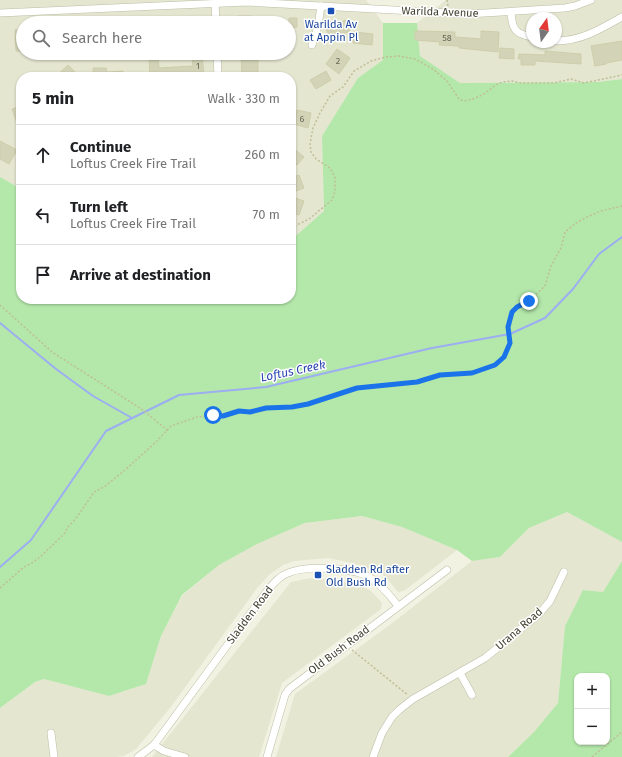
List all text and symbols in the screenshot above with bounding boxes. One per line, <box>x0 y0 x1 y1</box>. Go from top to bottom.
street label: Warilda Avenue <box>401 4 479 20</box>
marker: Warilda Av at Appin Pl <box>326 6 336 16</box>
north arrow <box>526 12 562 48</box>
search box <box>16 16 296 60</box>
place label: Warilda Av at Appin Pl <box>304 18 358 44</box>
icon: search <box>30 27 52 49</box>
text: Search here <box>62 29 142 47</box>
house number: 58 <box>442 33 452 43</box>
house number: 2 <box>336 56 340 66</box>
house number: 1 <box>196 61 200 71</box>
text: 5 min <box>32 88 74 109</box>
text: Walk · 330 m <box>207 91 280 106</box>
house number: 6 <box>300 114 305 124</box>
text: Continue <box>70 138 131 156</box>
icon: ahead <box>32 144 54 166</box>
text: 260 m <box>245 147 280 162</box>
text: Loftus Creek Fire Trail <box>70 156 196 171</box>
text: Turn left <box>70 198 128 216</box>
icon: left <box>32 204 54 226</box>
text: 70 m <box>253 207 280 222</box>
text: Loftus Creek Fire Trail <box>70 216 196 231</box>
icon: arrive <box>32 264 54 286</box>
text: Arrive at destination <box>70 266 211 284</box>
route end <box>520 292 538 310</box>
water label: Loftus Creek <box>259 357 327 385</box>
route start <box>204 406 222 424</box>
place label: Sladden Rd after Old Bush Rd <box>326 563 410 589</box>
marker: Sladden Rd after Old Bush Rd <box>313 570 323 580</box>
street label: Sladden Road <box>224 584 276 646</box>
street label: Urana Road <box>493 605 545 653</box>
street label: Old Bush Road <box>306 623 372 677</box>
map controls <box>574 673 610 745</box>
button: + <box>574 673 610 709</box>
button: − <box>574 709 610 745</box>

